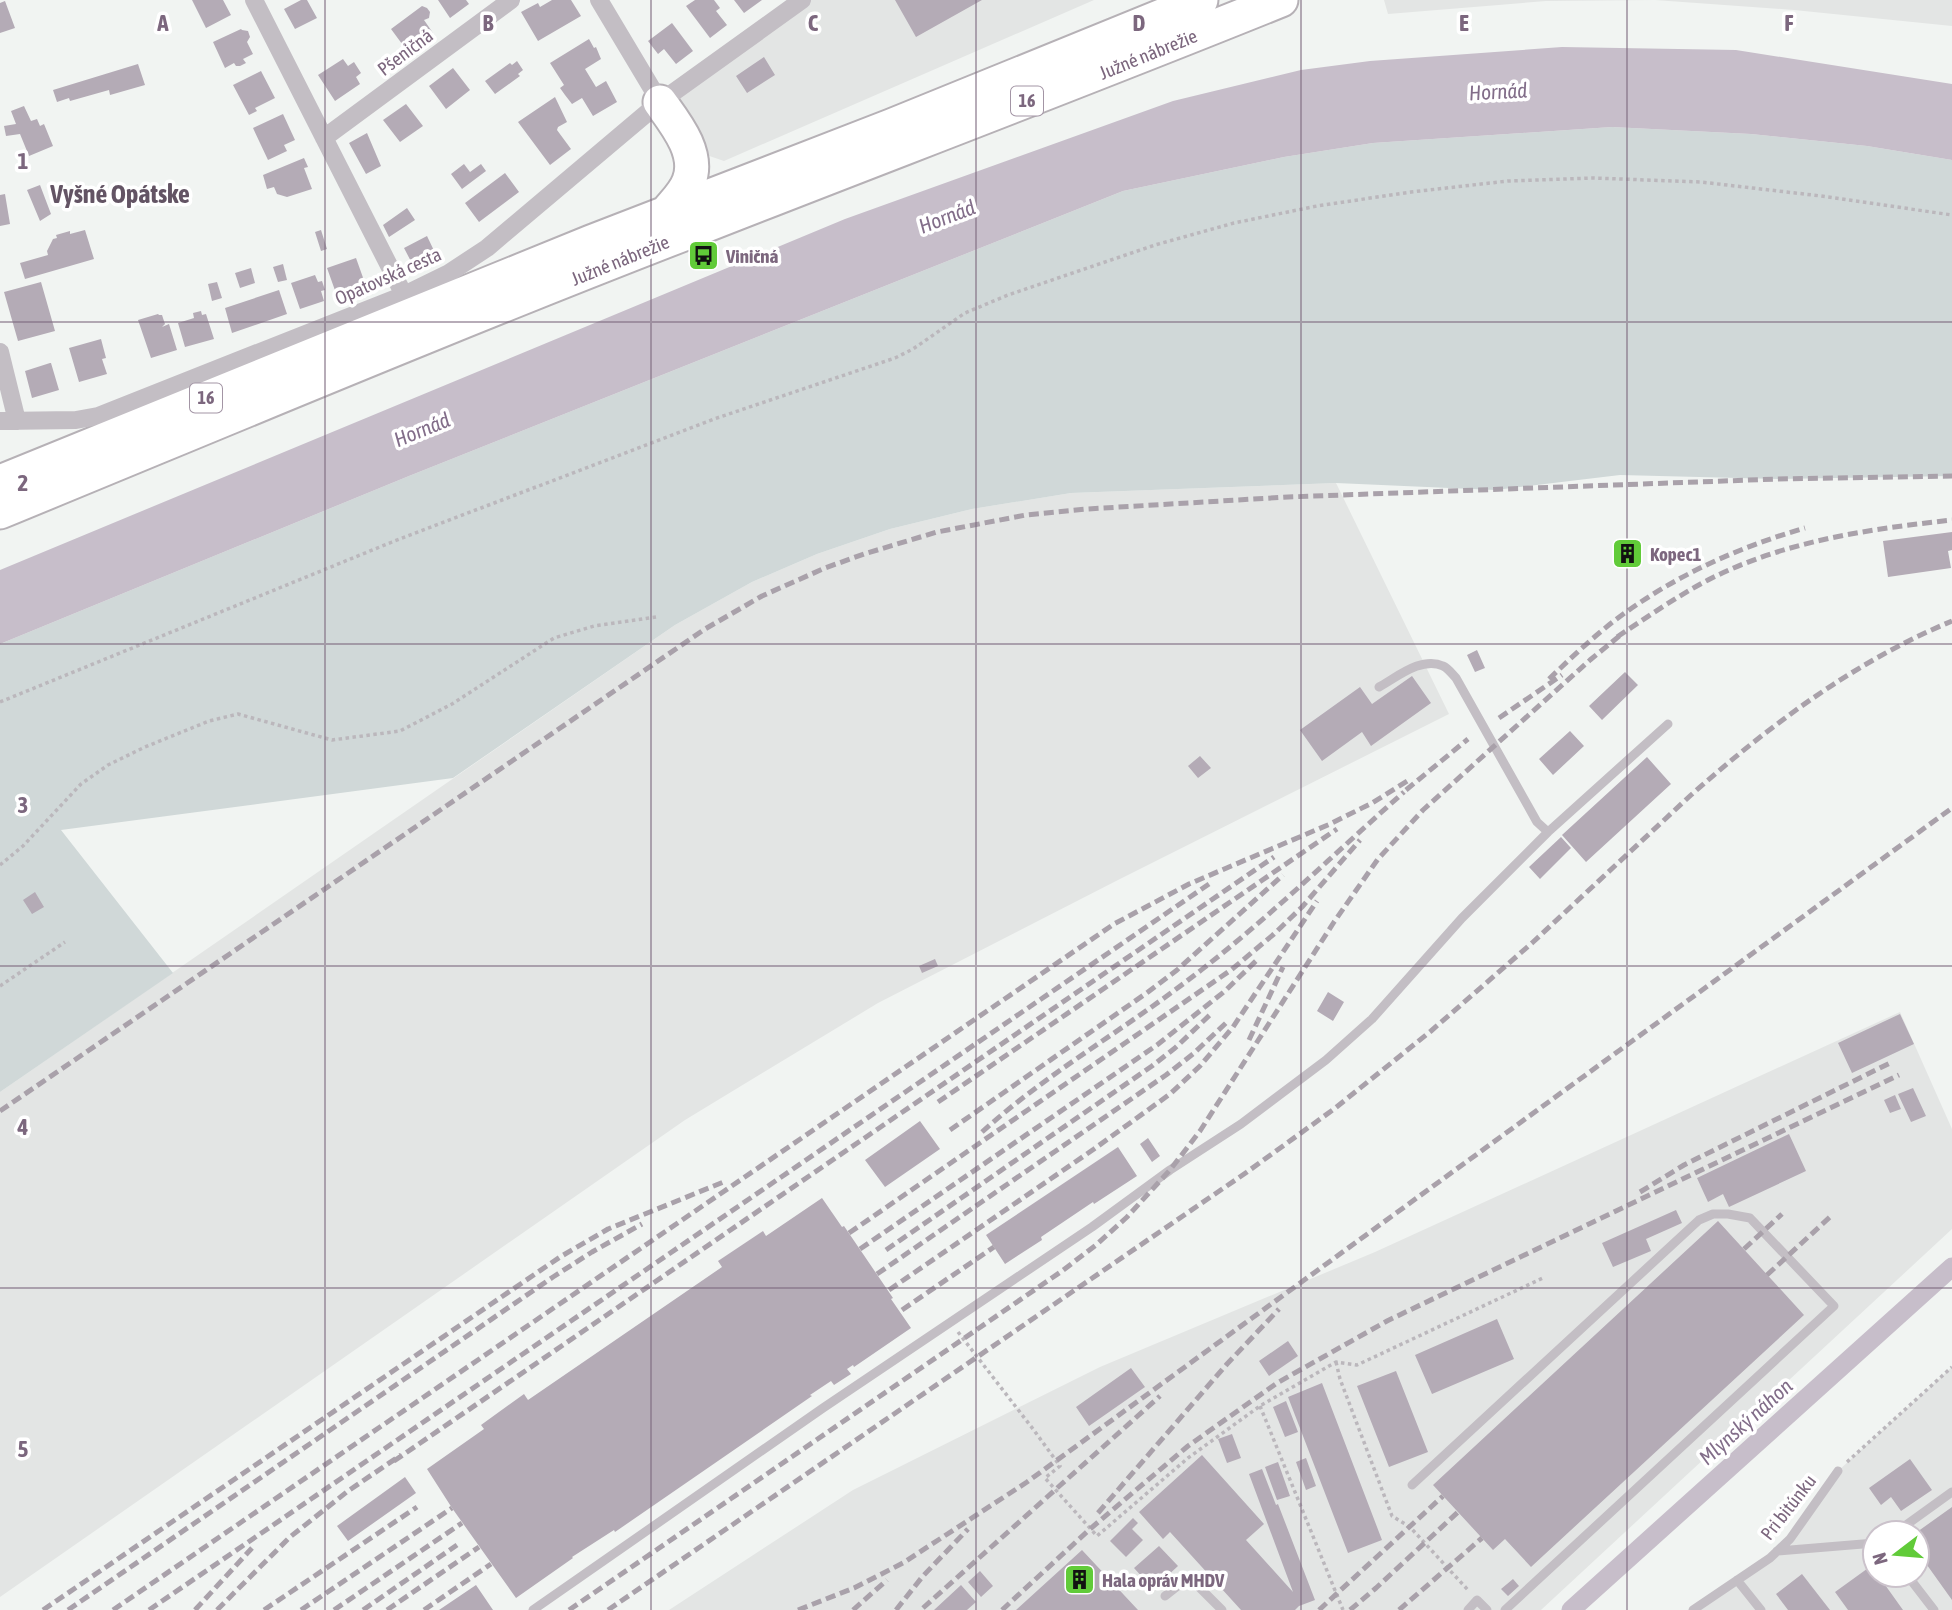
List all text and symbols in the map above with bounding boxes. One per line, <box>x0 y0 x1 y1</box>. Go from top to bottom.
text: A <box>156 10 169 36</box>
text: B <box>483 10 494 36</box>
text: C <box>808 10 819 36</box>
text: D <box>1133 10 1146 36</box>
text: E <box>1459 10 1469 36</box>
text: F <box>1784 10 1794 36</box>
street label: Pšeničná <box>373 24 437 80</box>
street label: Južné nábrežie <box>1096 24 1200 84</box>
water label: Hornád <box>1468 77 1528 105</box>
road number: 16 <box>1011 86 1043 116</box>
text: 1 <box>18 148 29 174</box>
district label: Vyšné Opátske <box>49 179 190 209</box>
water label: Hornád <box>915 194 978 238</box>
street label: Južné nábrežie <box>568 230 672 290</box>
bus stop icon: Viničná <box>686 239 720 273</box>
street label: Opatovská cesta <box>331 243 445 309</box>
place label: Viničná <box>725 245 779 267</box>
road number: 16 <box>190 384 222 412</box>
water label: Hornád <box>390 407 453 451</box>
text: 2 <box>18 470 28 496</box>
building icon: Kopec1 <box>1610 537 1644 571</box>
place label: Kopec1 <box>1650 543 1701 565</box>
text: 3 <box>18 792 28 818</box>
text: 4 <box>17 1114 29 1140</box>
water label: Mlynský náhon <box>1694 1373 1797 1469</box>
text: 5 <box>18 1436 29 1462</box>
street label: Pri bitúnku <box>1756 1470 1820 1544</box>
north arrow <box>1861 1519 1931 1589</box>
text: N <box>1868 1550 1892 1567</box>
building icon: Hala opráv MHDV <box>1062 1563 1096 1597</box>
place label: Hala opráv MHDV <box>1102 1569 1225 1591</box>

